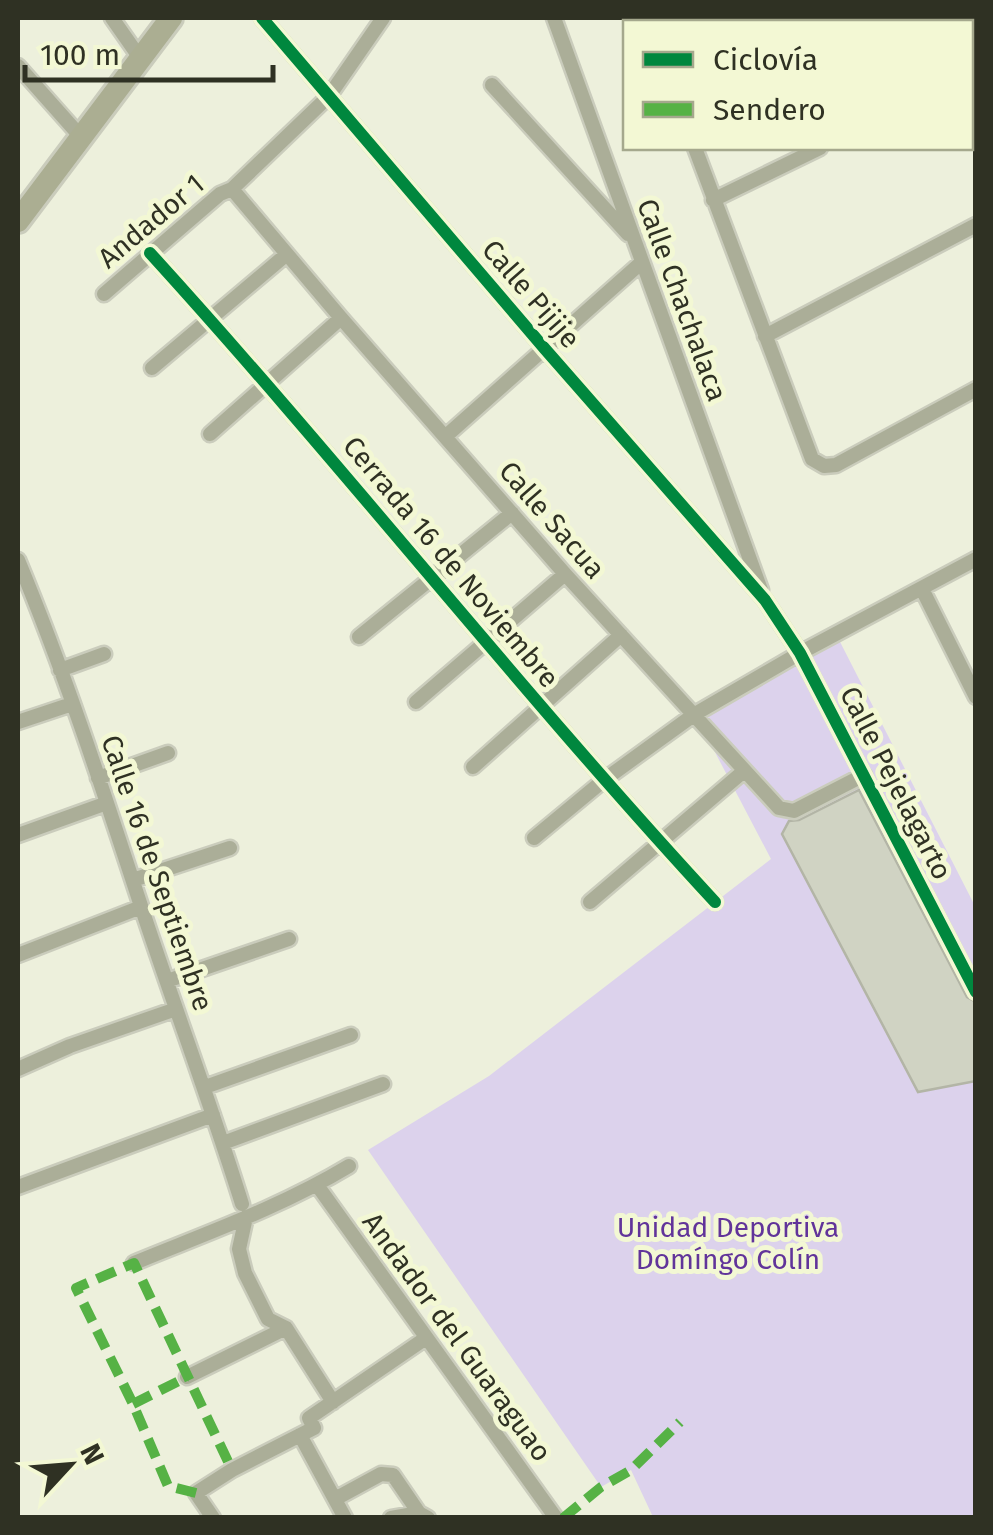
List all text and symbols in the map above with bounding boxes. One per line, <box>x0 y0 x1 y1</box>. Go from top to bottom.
scale bar <box>25 20 272 82</box>
legend <box>623 20 973 150</box>
text: 100 m <box>40 37 120 73</box>
text: Ciclovía <box>713 42 818 78</box>
text: Sendero <box>713 92 826 128</box>
street label: Andador 1 <box>91 167 211 275</box>
street label: Calle Chachalaca <box>630 194 734 406</box>
street label: Calle Pijije <box>475 233 587 355</box>
street label: Cerrada 16 de Noviembre <box>336 430 566 694</box>
street label: Calle Sacua <box>492 455 612 585</box>
street label: Calle Pejelagarto <box>833 681 959 885</box>
street label: Calle 16 de Septiembre <box>94 731 220 1015</box>
street label: Andador del Guaraguao <box>356 1206 558 1468</box>
park label: Unidad Deportiva Domíngo Colín <box>617 1211 839 1276</box>
north arrow <box>20 1415 120 1515</box>
text: N <box>73 1439 111 1470</box>

